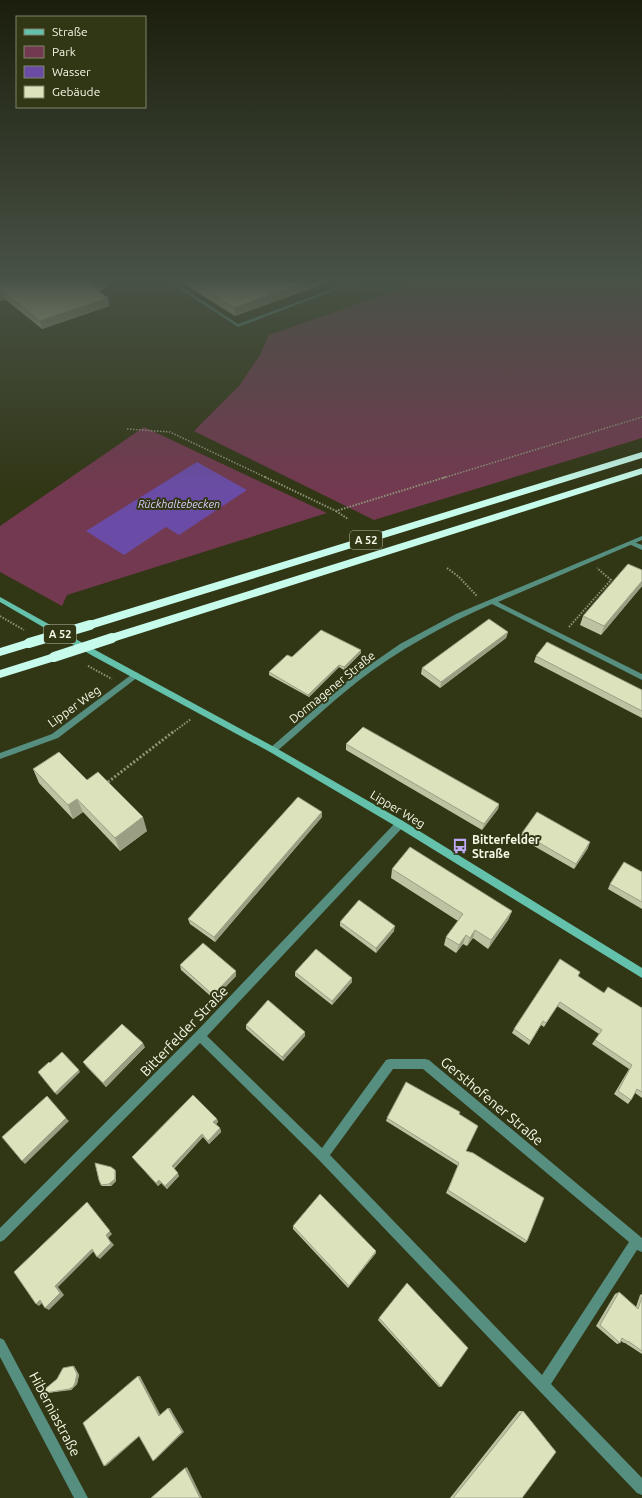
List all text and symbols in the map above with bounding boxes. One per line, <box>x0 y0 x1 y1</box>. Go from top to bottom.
legend <box>16 16 146 108</box>
text: Straße <box>52 25 88 38</box>
text: Park <box>52 45 76 58</box>
text: Wasser <box>52 65 91 78</box>
text: Gebäude <box>52 85 100 98</box>
water label: Rückhaltebecken <box>138 498 220 510</box>
road number: A 52 <box>350 531 382 549</box>
road number: A 52 <box>44 625 76 643</box>
street label: Dormagener Straße <box>287 648 377 726</box>
street label: Lipper Weg <box>45 683 103 729</box>
street label: Lipper Weg <box>368 788 428 830</box>
place label: Bitterfelder Straße <box>472 833 540 860</box>
bus stop icon: Bitterfelder Straße <box>451 837 469 855</box>
street label: Bitterfelder Straße <box>137 983 231 1079</box>
street label: Gersthofener Straße <box>438 1053 546 1149</box>
street label: Hiberniastraße <box>26 1369 84 1459</box>

